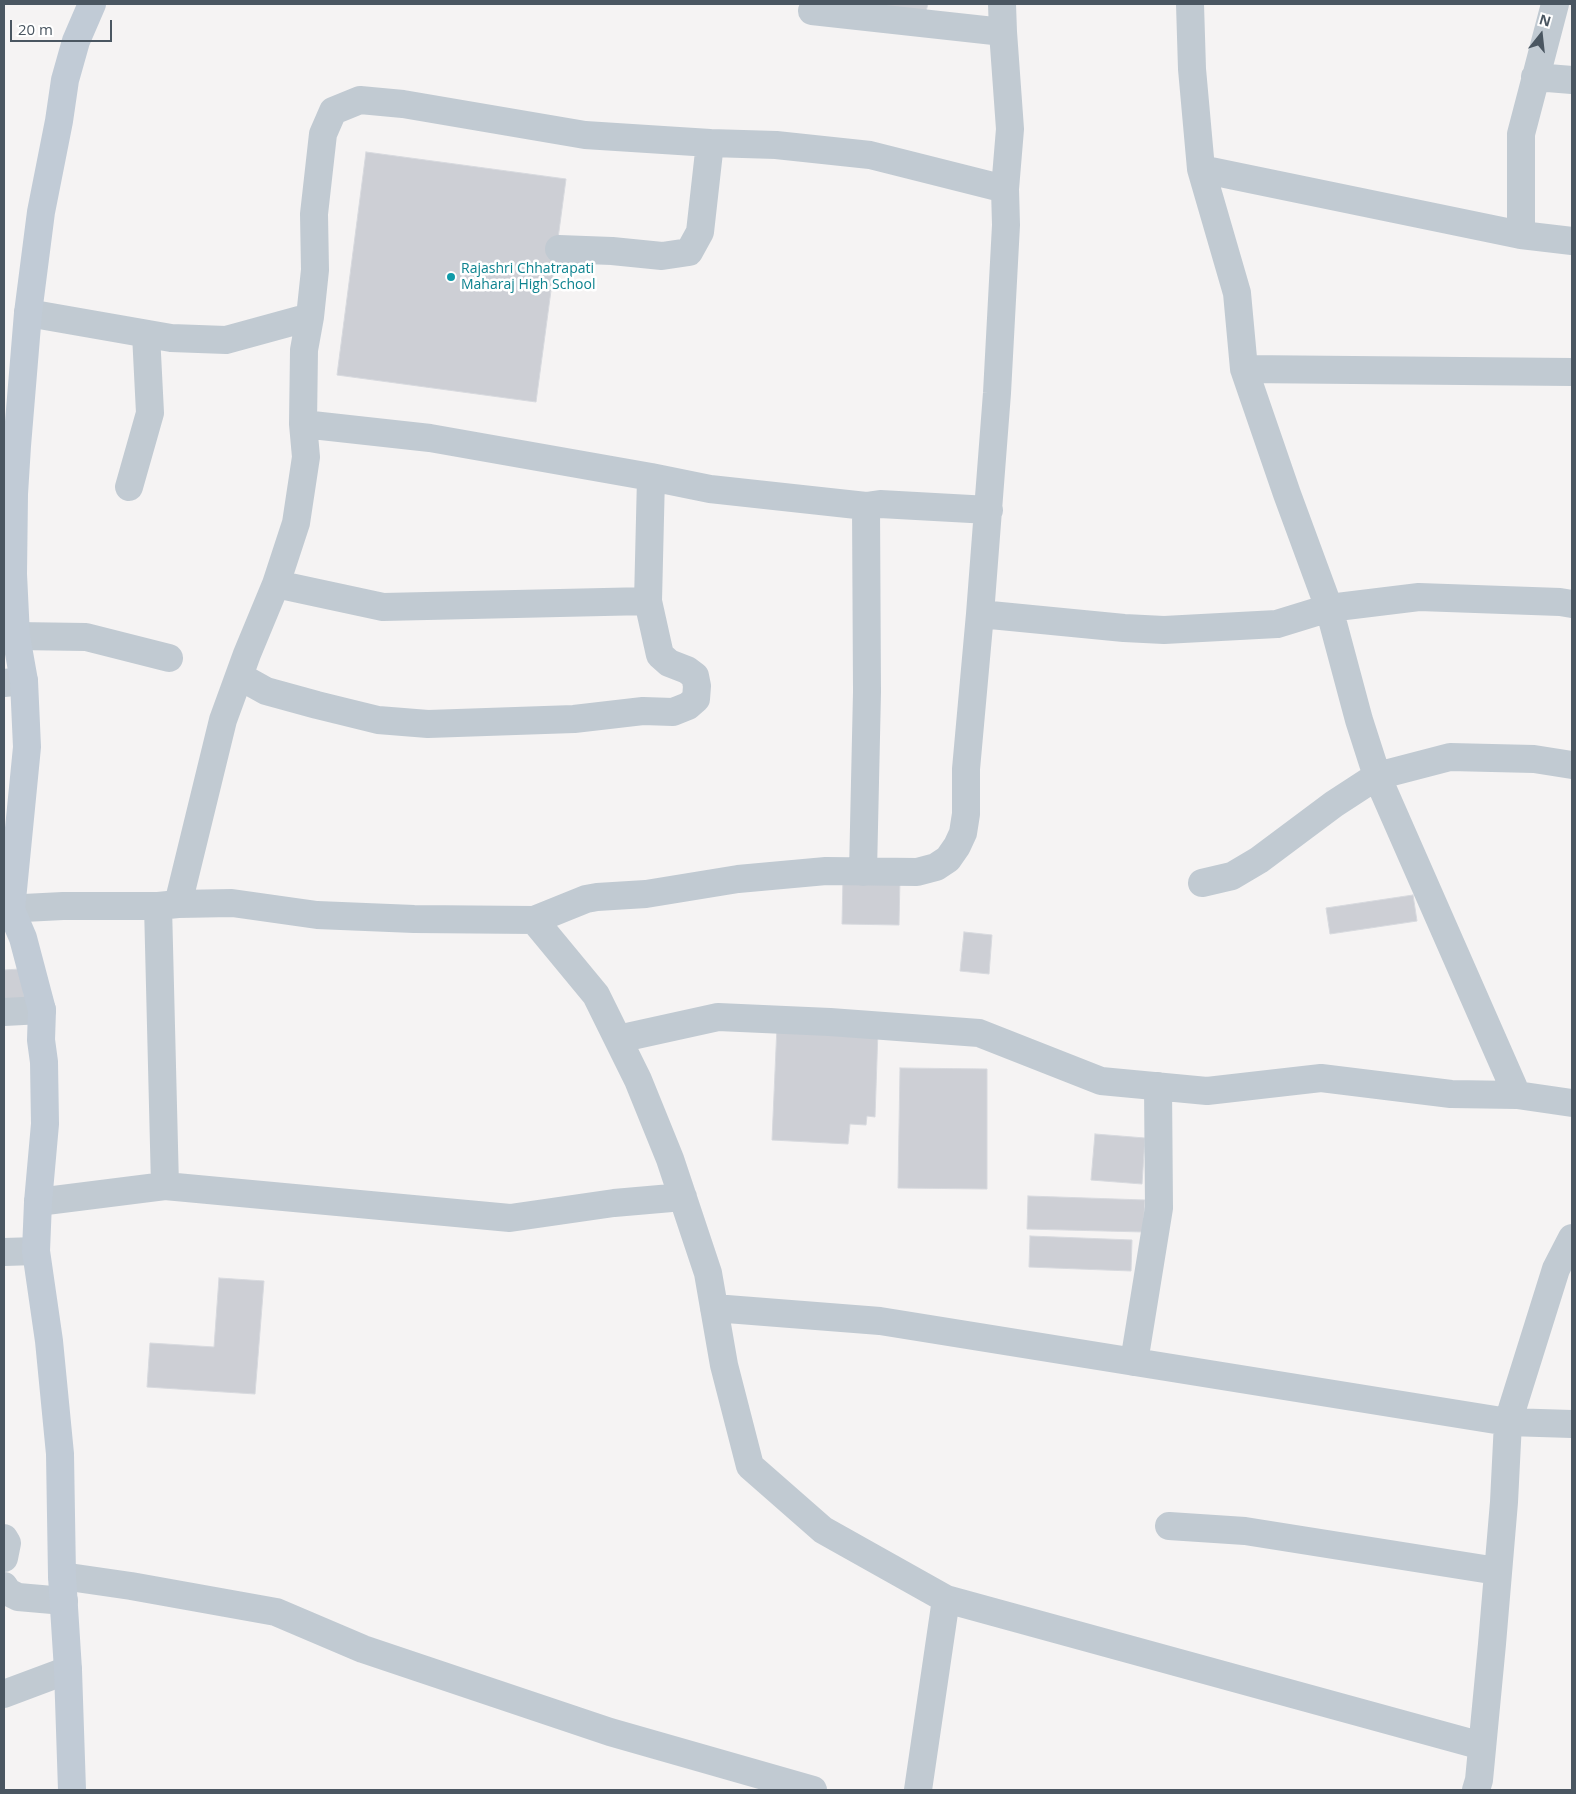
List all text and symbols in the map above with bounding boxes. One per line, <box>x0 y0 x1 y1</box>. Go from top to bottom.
text: N <box>1537 9 1553 31</box>
scale bar <box>12 10 115 42</box>
north arrow <box>1516 10 1566 60</box>
text: 20 m <box>18 19 53 39</box>
place label: Rajashri Chhatrapati Maharaj High School <box>461 261 595 294</box>
marker: Rajashri Chhatrapati Maharaj High School <box>445 271 457 283</box>

